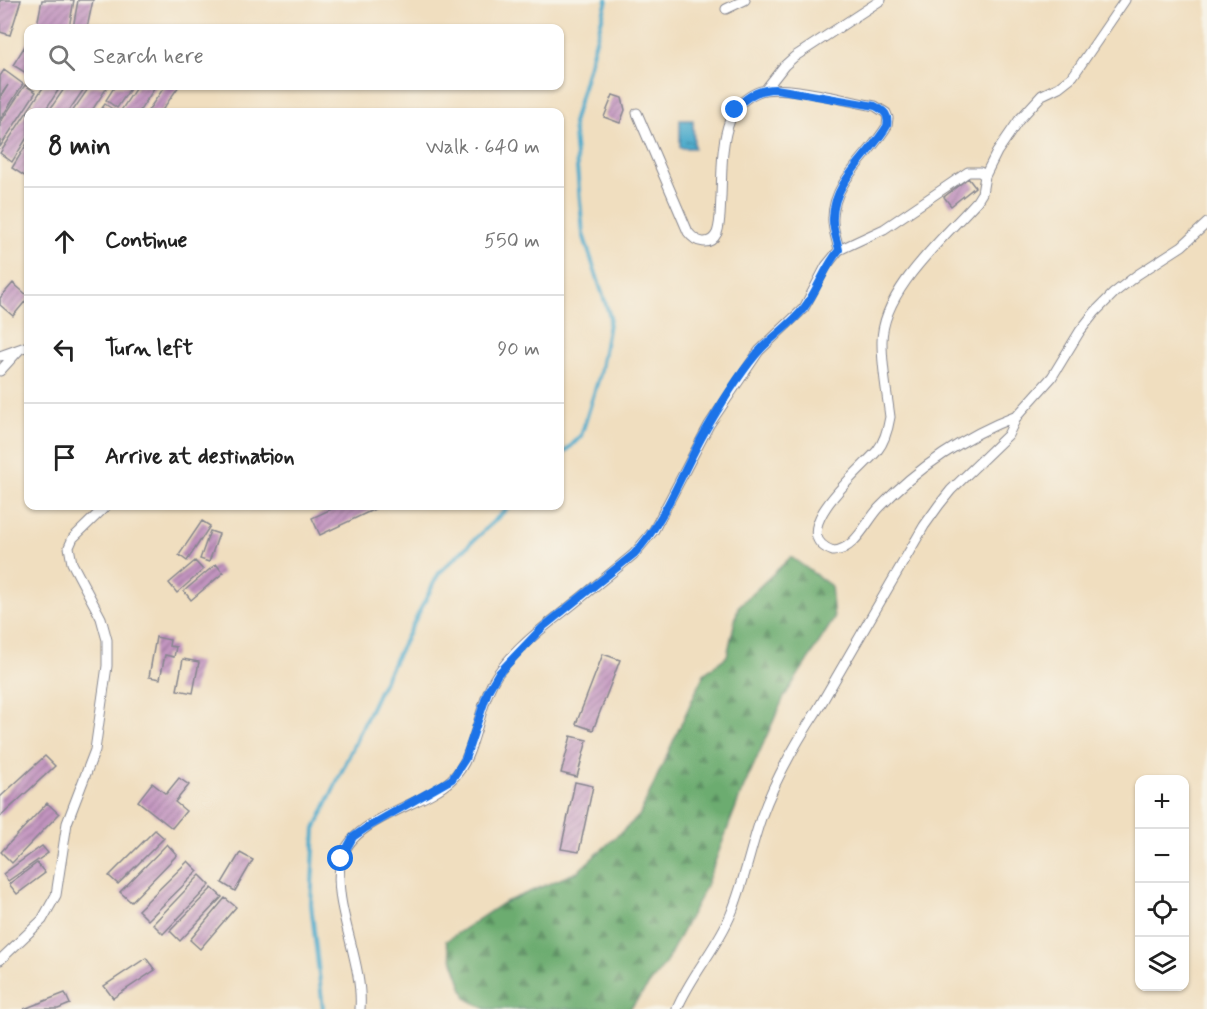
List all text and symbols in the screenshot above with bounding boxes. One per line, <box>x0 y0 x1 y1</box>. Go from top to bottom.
search box <box>24 24 564 90</box>
icon: search <box>45 41 78 74</box>
text: Search here <box>93 43 204 71</box>
route end <box>721 96 747 122</box>
text: 8 min <box>48 130 111 164</box>
text: Walk · 640 m <box>426 134 540 161</box>
icon: ahead <box>48 225 81 258</box>
text: Continue <box>105 227 187 255</box>
text: 550 m <box>484 228 540 255</box>
icon: left <box>48 333 81 366</box>
text: Turn left <box>105 335 193 363</box>
text: 90 m <box>497 336 540 363</box>
icon: arrive <box>48 441 81 474</box>
text: Arrive at destination <box>105 443 295 471</box>
map controls <box>1135 775 1189 991</box>
button: + <box>1135 775 1189 829</box>
button: − <box>1135 829 1189 883</box>
route start <box>327 845 353 871</box>
button: locate <box>1135 883 1189 937</box>
button: layers <box>1135 937 1189 991</box>

